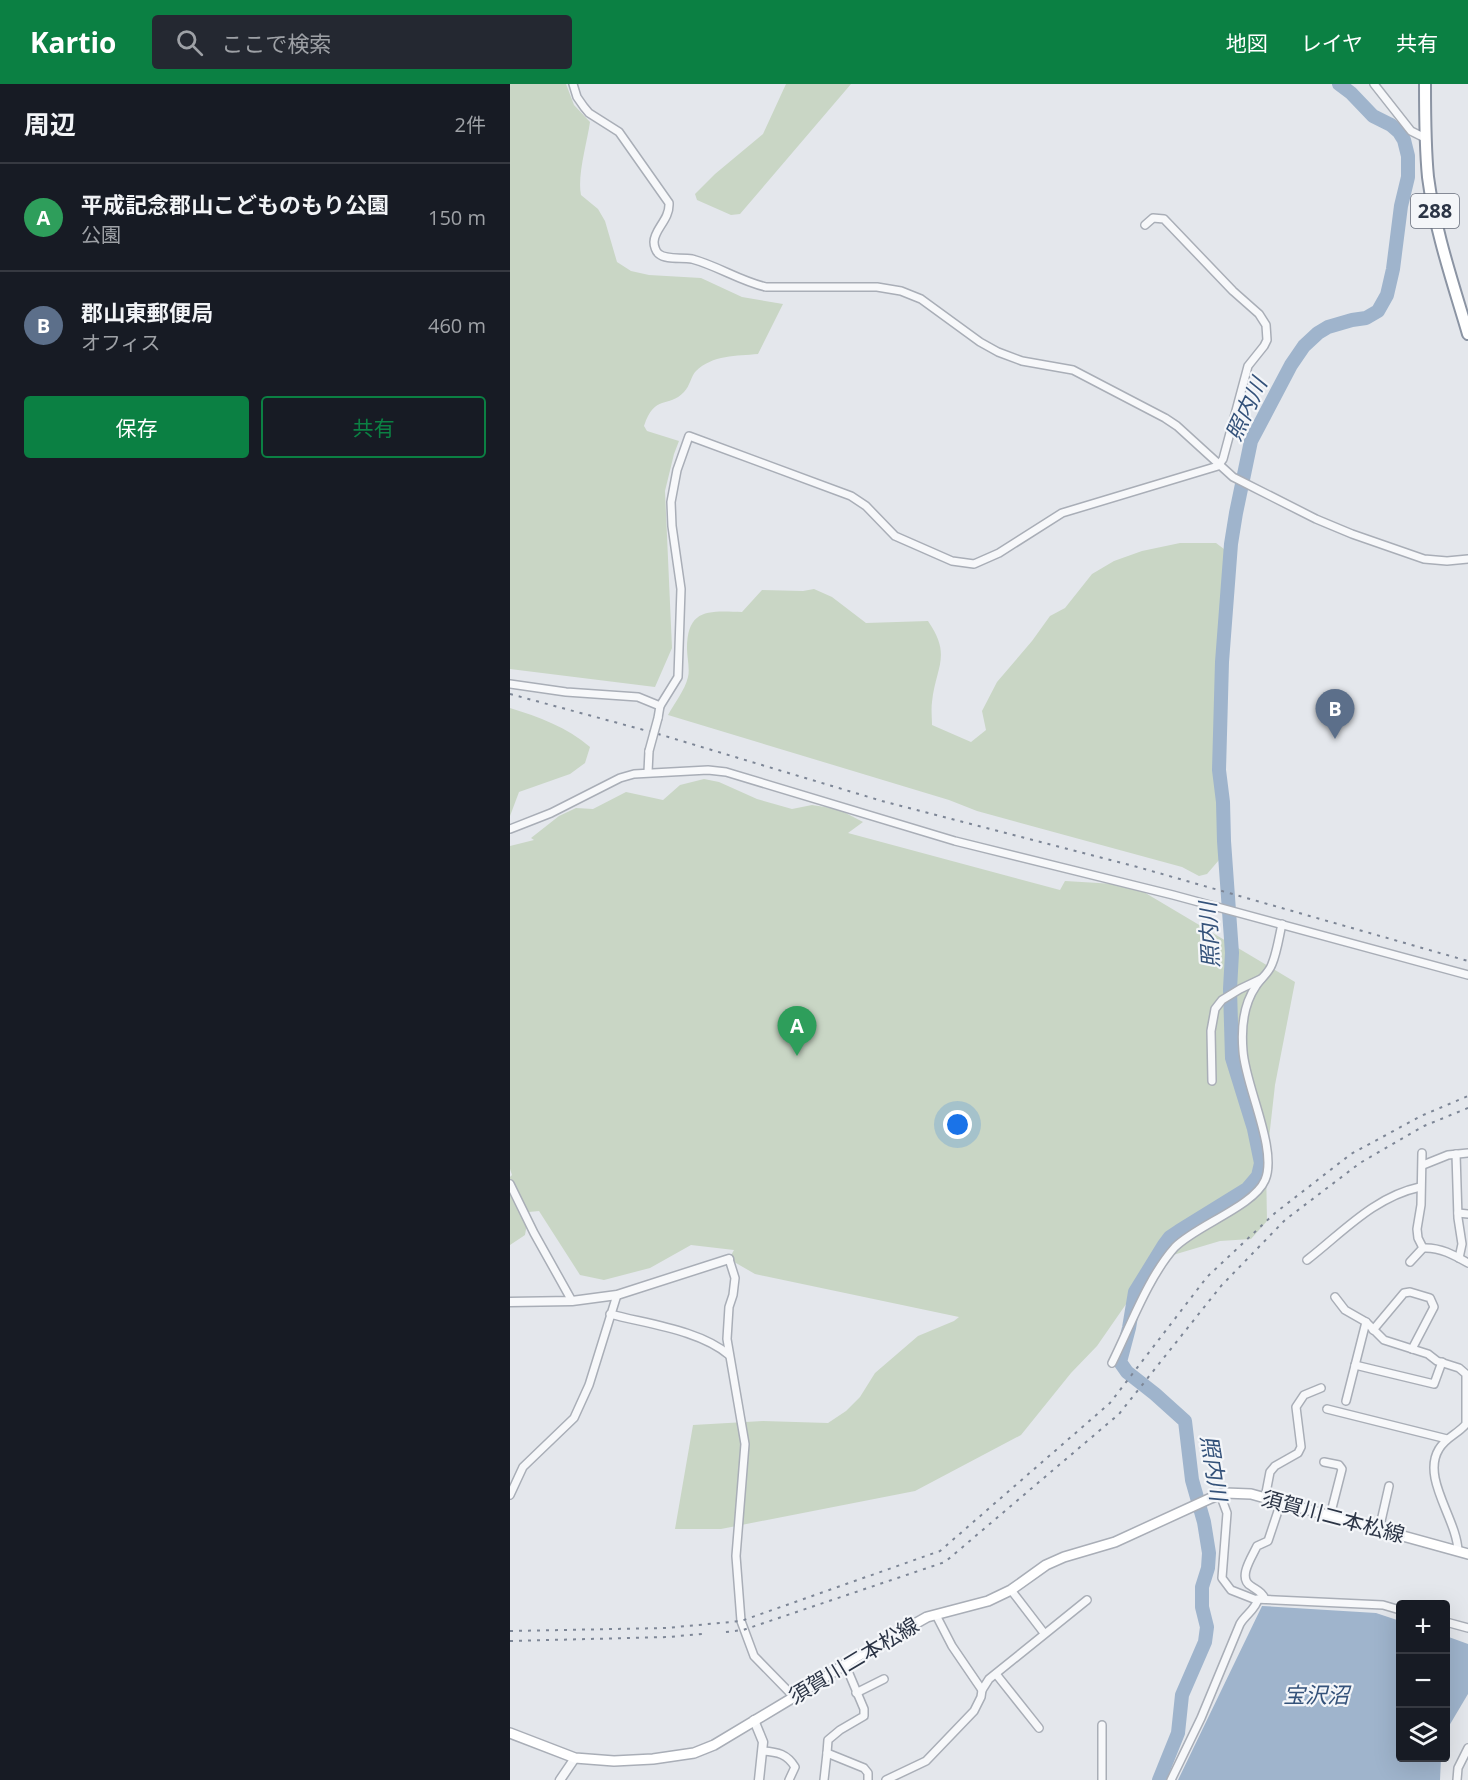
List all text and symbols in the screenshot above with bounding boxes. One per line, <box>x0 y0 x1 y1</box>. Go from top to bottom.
search box <box>152 15 572 69</box>
text: Kartio <box>30 23 116 61</box>
icon: search <box>173 26 206 59</box>
text: ここで検索 <box>221 28 331 58</box>
text: 地図 <box>1226 29 1268 57</box>
text: レイヤ <box>1301 29 1363 57</box>
text: 共有 <box>1396 29 1438 57</box>
text: 周辺 <box>24 106 76 142</box>
text: 2件 <box>455 111 486 138</box>
text: 平成記念郡山こどものもり公園 <box>81 189 389 219</box>
road number: 288 <box>1411 194 1459 228</box>
text: A <box>37 204 50 231</box>
text: 150 m <box>428 204 486 231</box>
text: 公園 <box>81 221 121 248</box>
text: 郡山東郵便局 <box>81 297 213 327</box>
text: B <box>37 312 50 339</box>
text: 460 m <box>428 312 486 339</box>
text: オフィス <box>81 329 161 356</box>
water label: 照内川 <box>1218 371 1273 445</box>
button: 保存 <box>24 396 249 458</box>
button: 共有 <box>261 396 486 458</box>
pin: B <box>1316 690 1354 739</box>
water label: 照内川 <box>1191 899 1225 969</box>
pin: A <box>778 1006 816 1056</box>
your location <box>943 1110 972 1139</box>
water label: 照内川 <box>1195 1433 1235 1505</box>
street label: 須賀川二本松線 <box>1259 1483 1408 1549</box>
map controls <box>1396 1600 1450 1762</box>
button: + <box>1396 1600 1450 1654</box>
street label: 須賀川二本松線 <box>783 1610 924 1710</box>
button: − <box>1396 1654 1450 1708</box>
water label: 宝沢沼 <box>1283 1679 1352 1709</box>
button: layers <box>1396 1708 1450 1762</box>

